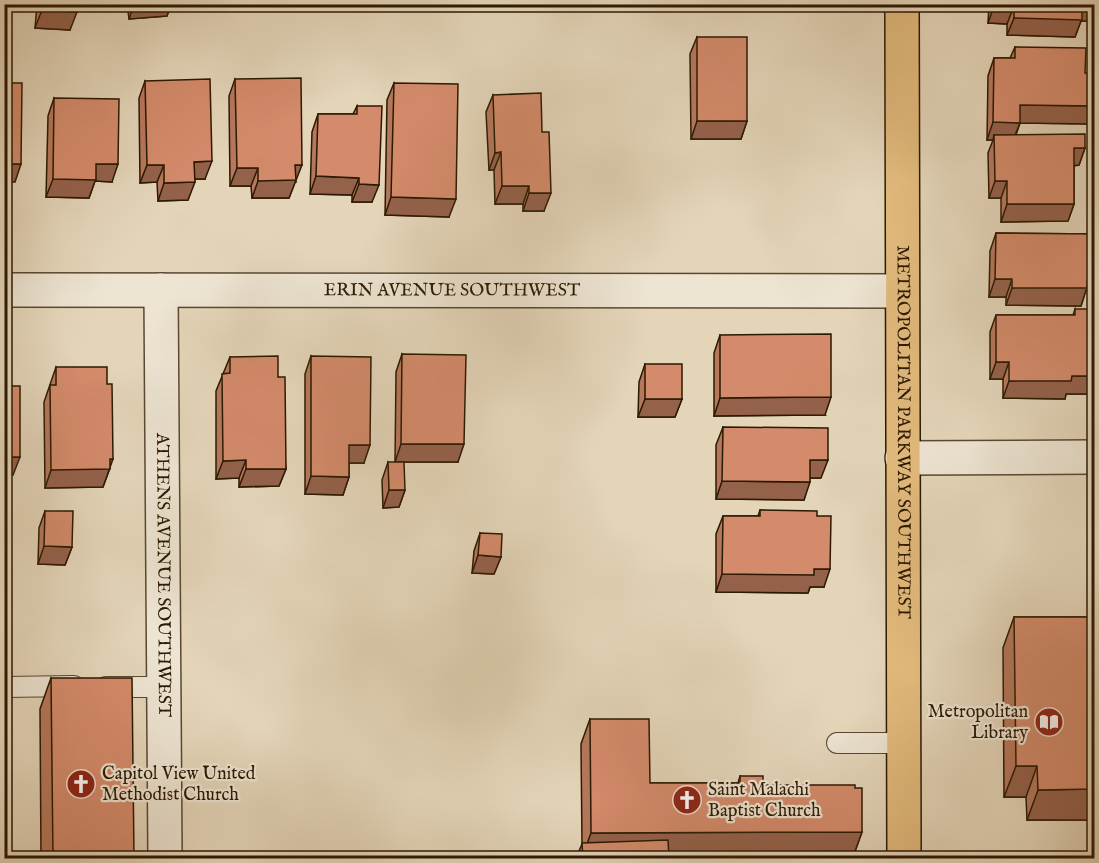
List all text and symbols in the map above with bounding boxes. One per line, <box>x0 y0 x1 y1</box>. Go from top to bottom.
street label: METROPOLITAN PARKWAY SOUTHWEST <box>891 245 915 619</box>
street label: ERIN AVENUE SOUTHWEST <box>324 279 580 302</box>
street label: ATHENS AVENUE SOUTHWEST <box>150 432 176 717</box>
place label: Metropolitan Library <box>928 701 1028 745</box>
library icon: Metropolitan Library <box>1033 706 1065 738</box>
place label: Capitol View United Methodist Church <box>102 763 256 807</box>
church icon: Capitol View United Methodist Church <box>65 768 97 800</box>
place label: Saint Malachi Baptist Church <box>708 779 821 823</box>
church icon: Saint Malachi Baptist Church <box>671 784 703 816</box>

